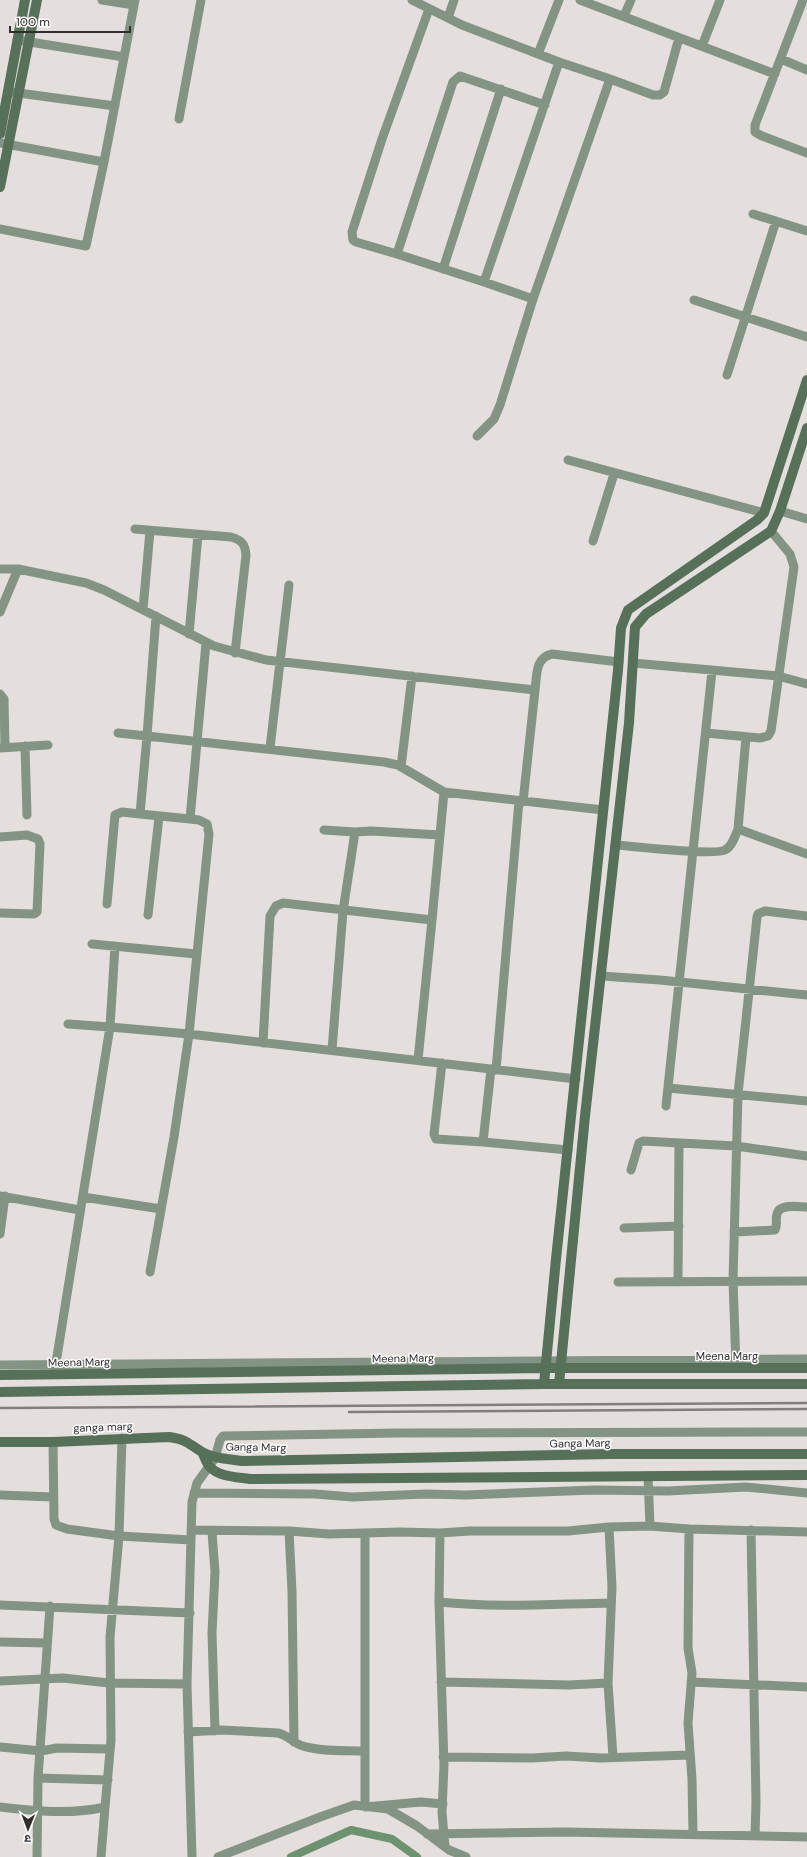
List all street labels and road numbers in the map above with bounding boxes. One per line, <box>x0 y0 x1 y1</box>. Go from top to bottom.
street label: Meena Marg <box>696 1349 758 1363</box>
street label: Meena Marg <box>372 1350 434 1366</box>
street label: Meena Marg <box>48 1354 110 1370</box>
street label: ganga marg <box>73 1419 133 1435</box>
street label: Ganga Marg <box>549 1435 611 1451</box>
street label: Ganga Marg <box>225 1439 287 1455</box>

